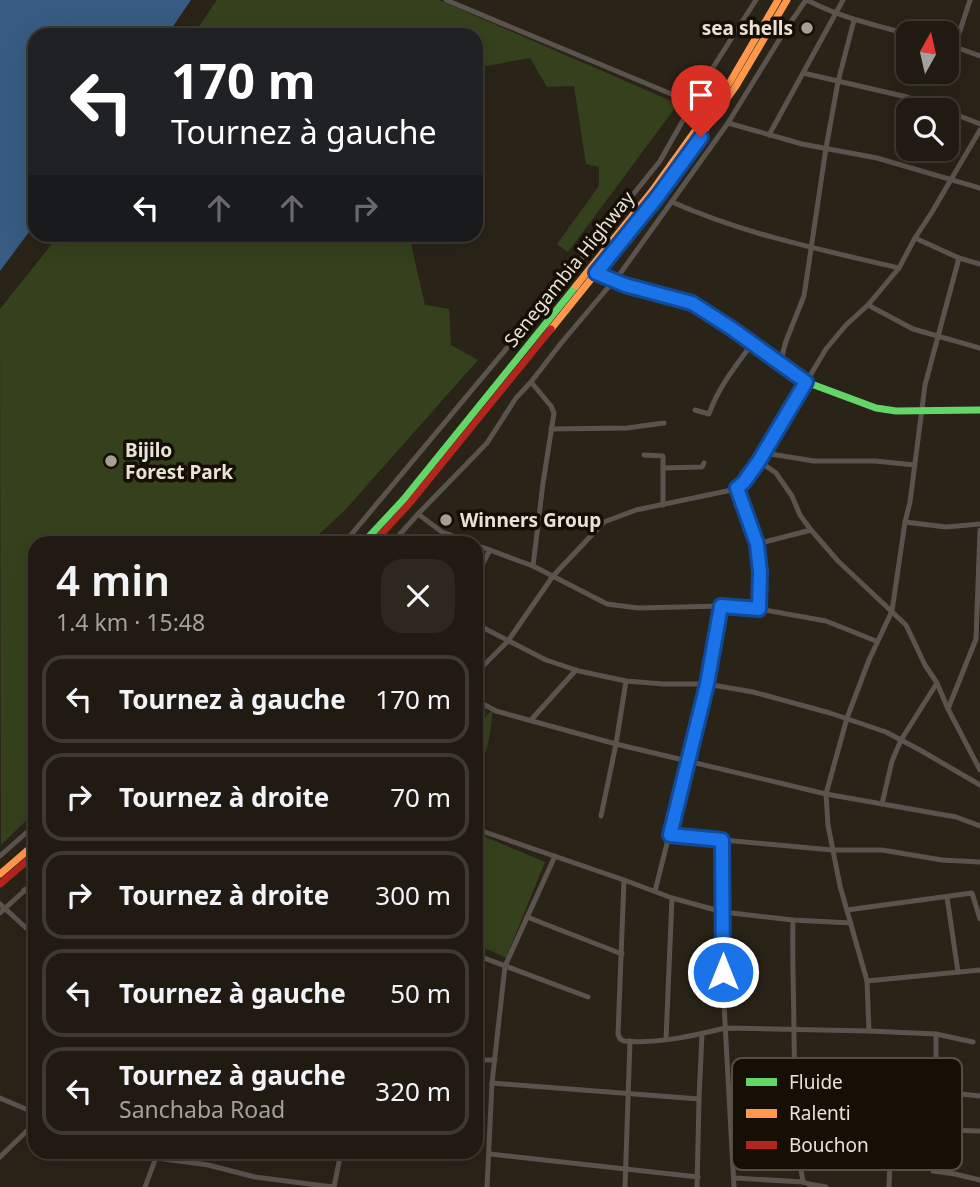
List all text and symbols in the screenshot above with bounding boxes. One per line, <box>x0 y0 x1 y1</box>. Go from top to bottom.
place label: sea shells <box>702 15 793 41</box>
marker: sea shells <box>799 20 815 36</box>
north arrow <box>896 21 959 84</box>
map controls <box>896 21 959 161</box>
text: 170 m <box>171 47 316 113</box>
icon: left <box>56 56 147 147</box>
pin <box>671 65 731 137</box>
icon: arrive <box>682 76 720 114</box>
button: search <box>896 98 959 161</box>
text: Tournez à gauche <box>171 110 437 153</box>
street label: Senegambia Highway <box>498 185 640 352</box>
icon: left <box>127 189 165 227</box>
icon: ahead <box>200 189 238 227</box>
icon: ahead <box>273 189 311 227</box>
icon: right <box>346 189 384 227</box>
place label: Bijilo Forest Park <box>125 437 233 485</box>
marker: Bijilo Forest Park <box>103 453 119 469</box>
place label: Winners Group <box>460 507 601 533</box>
marker: Winners Group <box>438 512 454 528</box>
text: 4 min <box>56 551 170 608</box>
button: close <box>381 559 455 633</box>
text: 1.4 km · 15:48 <box>56 606 205 638</box>
icon: left <box>60 680 98 718</box>
text: Tournez à gauche <box>119 681 346 717</box>
text: 170 m <box>375 681 451 717</box>
icon: right <box>60 778 98 816</box>
text: Tournez à droite <box>119 779 329 815</box>
text: 70 m <box>390 779 451 815</box>
icon: right <box>60 876 98 914</box>
text: Tournez à droite <box>119 877 329 913</box>
text: 300 m <box>375 877 451 913</box>
position arrow <box>686 935 760 1009</box>
icon: left <box>60 974 98 1012</box>
text: Tournez à gauche <box>119 975 346 1011</box>
text: 50 m <box>390 975 451 1011</box>
text: Tournez à gauche <box>119 1057 346 1093</box>
legend <box>732 1058 962 1170</box>
text: Fluide <box>789 1069 843 1095</box>
icon: left <box>60 1072 98 1110</box>
text: 320 m <box>375 1073 451 1109</box>
text: Sanchaba Road <box>119 1093 285 1125</box>
text: Ralenti <box>789 1100 851 1126</box>
text: Bouchon <box>789 1132 869 1158</box>

